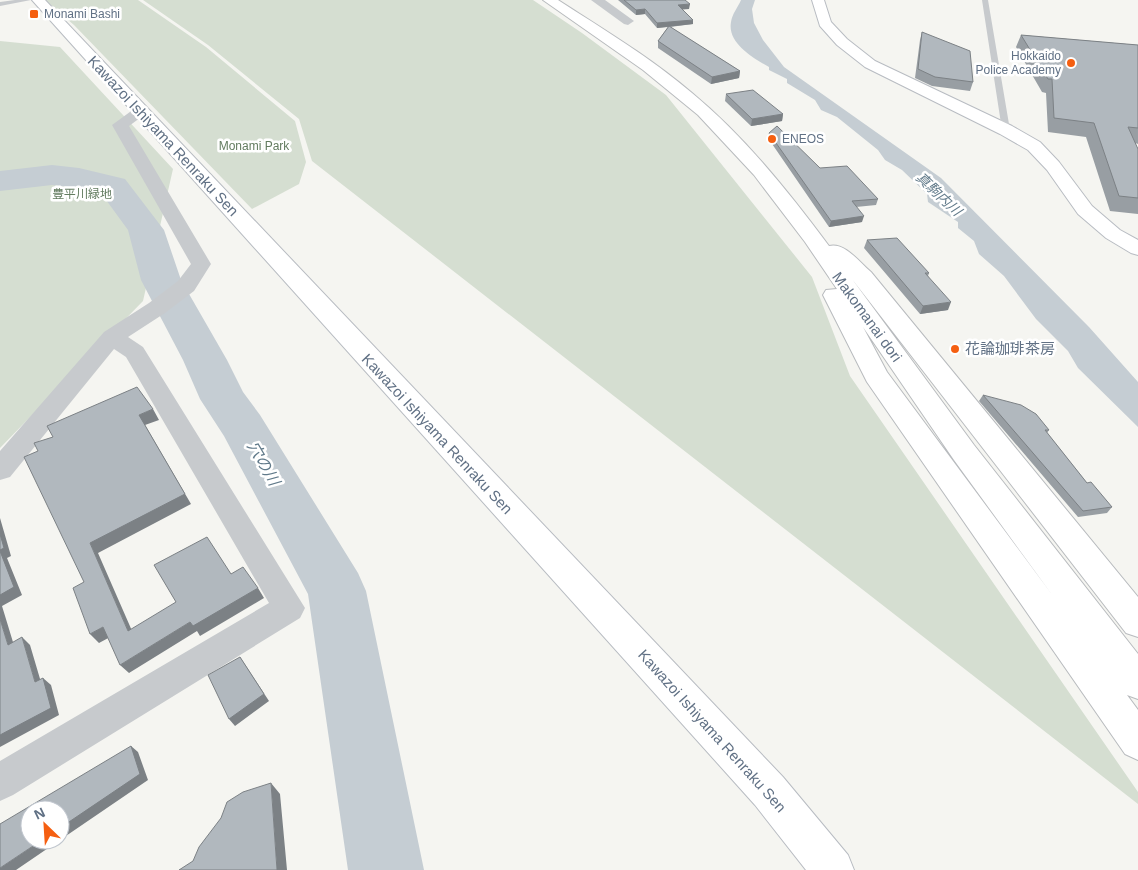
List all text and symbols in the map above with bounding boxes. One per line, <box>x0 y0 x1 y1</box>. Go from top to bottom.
place label: Monami Bashi <box>44 7 120 21</box>
marker: Monami Bashi <box>28 8 40 20</box>
place label: Hokkaido Police Academy <box>976 49 1061 77</box>
street label: Kawazoi Ishiyama Renraku Sen <box>85 52 242 219</box>
marker: Hokkaido Police Academy <box>1065 57 1077 69</box>
place label: ENEOS <box>782 132 824 146</box>
marker: ENEOS <box>766 133 778 145</box>
park label: Monami Park <box>219 139 290 153</box>
water label: 真駒内川 <box>913 169 966 220</box>
park label: 豊平川緑地 <box>52 187 112 201</box>
street label: Makomanai dori <box>829 269 906 365</box>
place label: 花論珈琲茶房 <box>965 340 1055 357</box>
marker: 花論珈琲茶房 <box>949 343 961 355</box>
street label: Kawazoi Ishiyama Renraku Sen <box>359 350 516 517</box>
water label: 穴の川 <box>244 438 284 490</box>
street label: Kawazoi Ishiyama Renraku Sen <box>635 646 790 815</box>
north arrow <box>20 800 70 850</box>
text: N <box>32 804 47 823</box>

